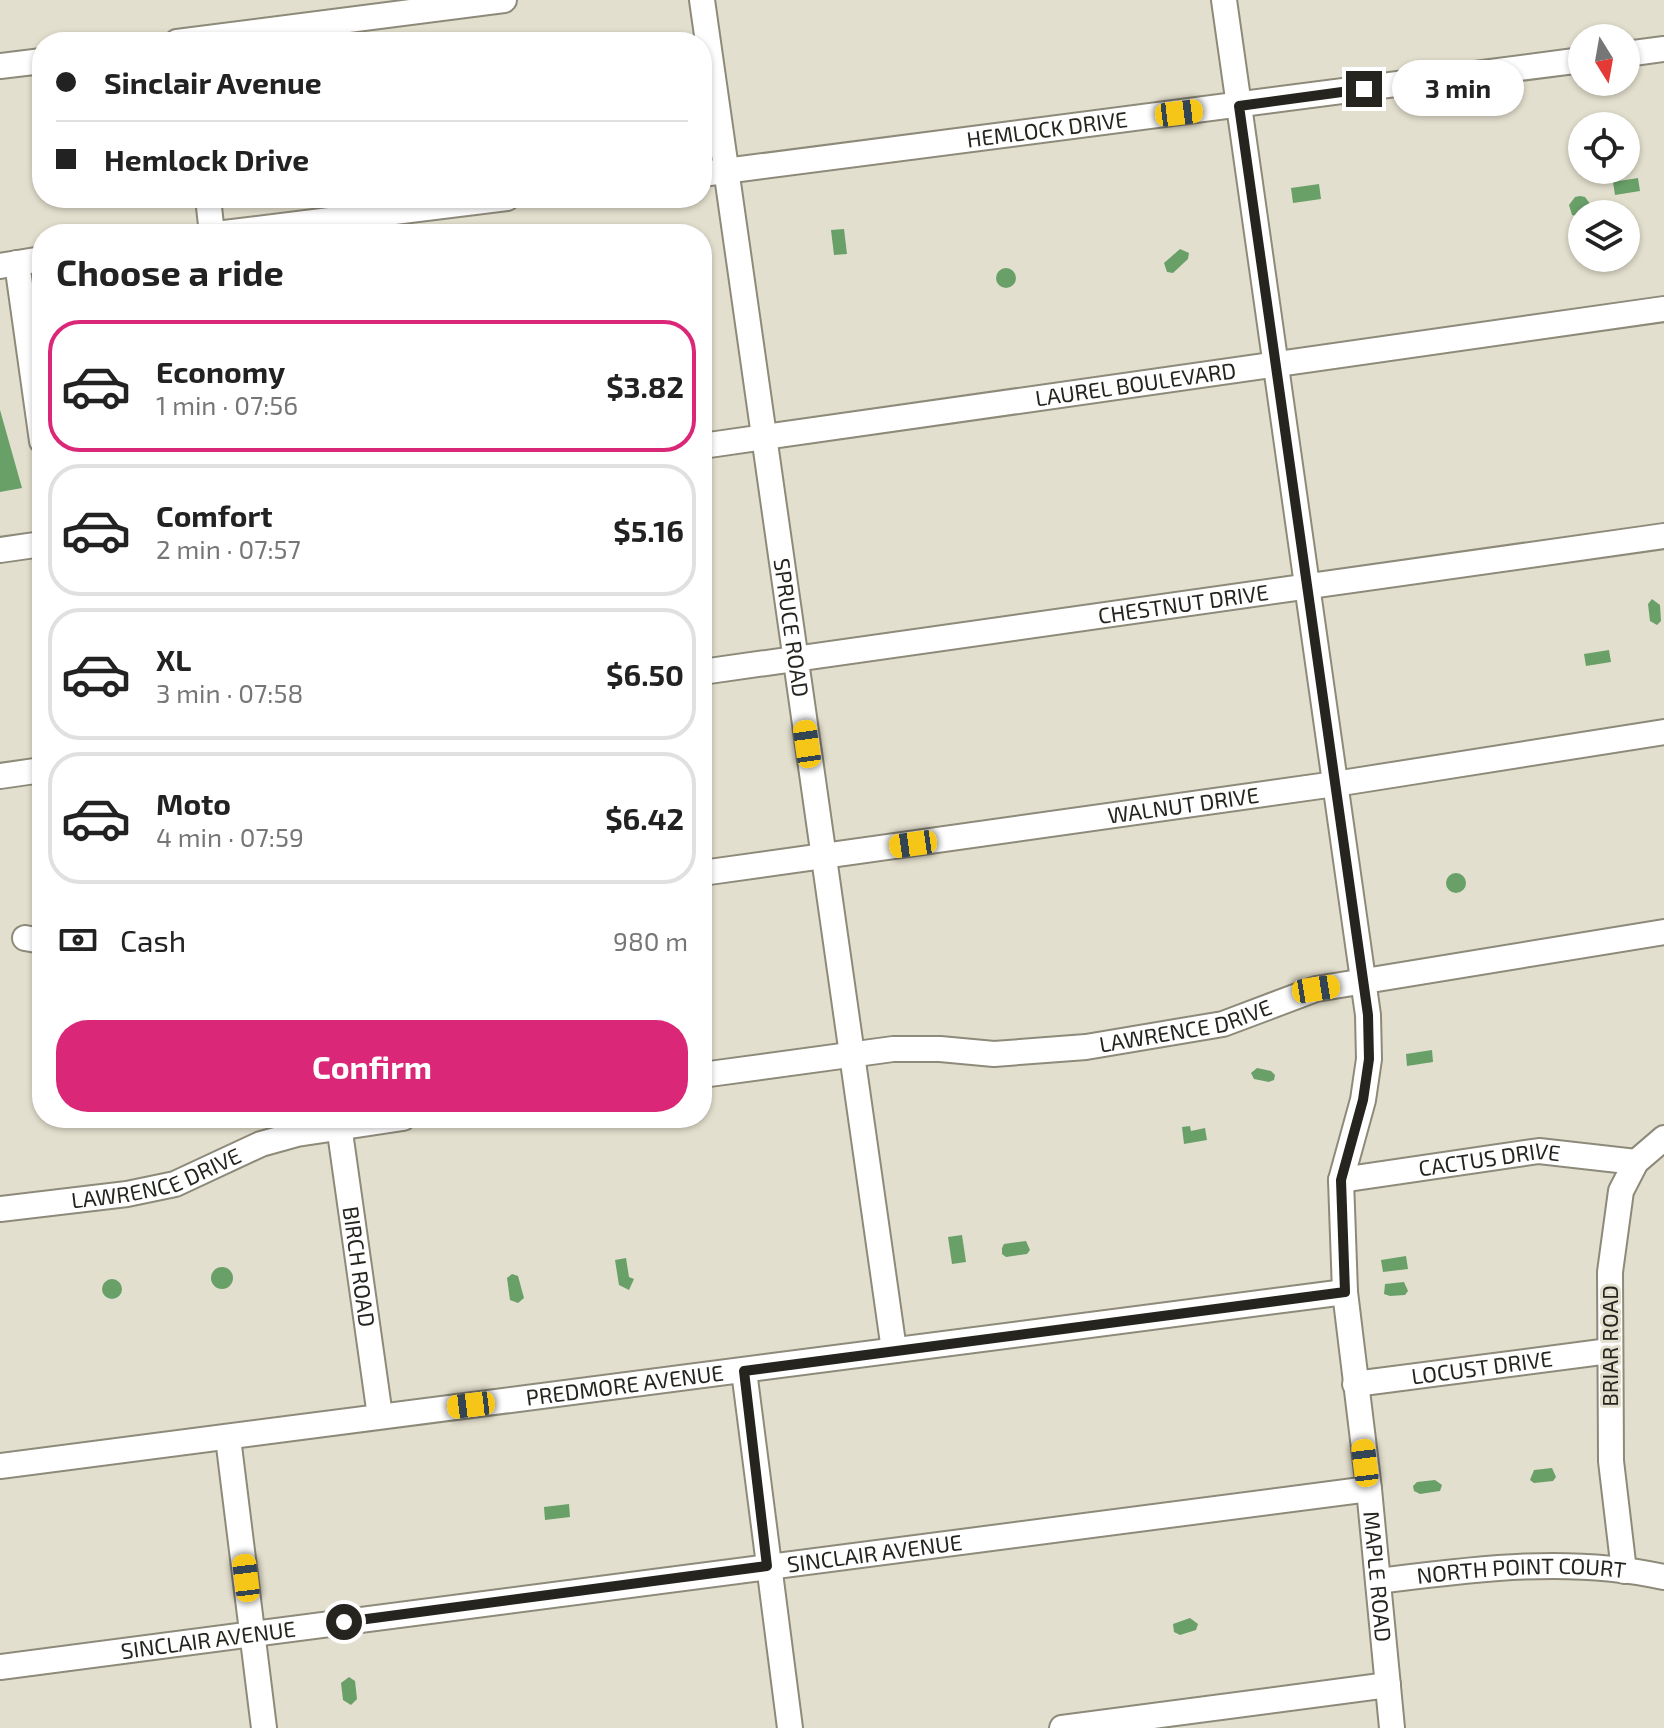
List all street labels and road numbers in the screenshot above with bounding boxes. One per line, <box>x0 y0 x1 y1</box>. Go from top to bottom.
street label: HEMLOCK DRIVE <box>965 105 1129 152</box>
street label: LAUREL BOULEVARD <box>1033 356 1238 410</box>
street label: SPRUCE ROAD <box>770 556 815 699</box>
street label: CHESTNUT DRIVE <box>1096 578 1270 628</box>
street label: WALNUT DRIVE <box>1106 781 1260 828</box>
street label: LAWRENCE DRIVE <box>1097 993 1275 1057</box>
street label: CACTUS DRIVE <box>1417 1137 1562 1181</box>
street label: LAWRENCE DRIVE <box>70 1141 245 1212</box>
street label: BIRCH ROAD <box>339 1204 381 1328</box>
street label: BRIAR ROAD <box>1596 1285 1622 1407</box>
street label: LOCUST DRIVE <box>1410 1344 1554 1389</box>
street label: PREDMORE AVENUE <box>524 1359 725 1410</box>
street label: MAPLE ROAD <box>1359 1510 1398 1643</box>
street label: SINCLAIR AVENUE <box>786 1528 964 1577</box>
street label: NORTH POINT COURT <box>1415 1552 1628 1588</box>
street label: SINCLAIR AVENUE <box>119 1615 297 1663</box>

